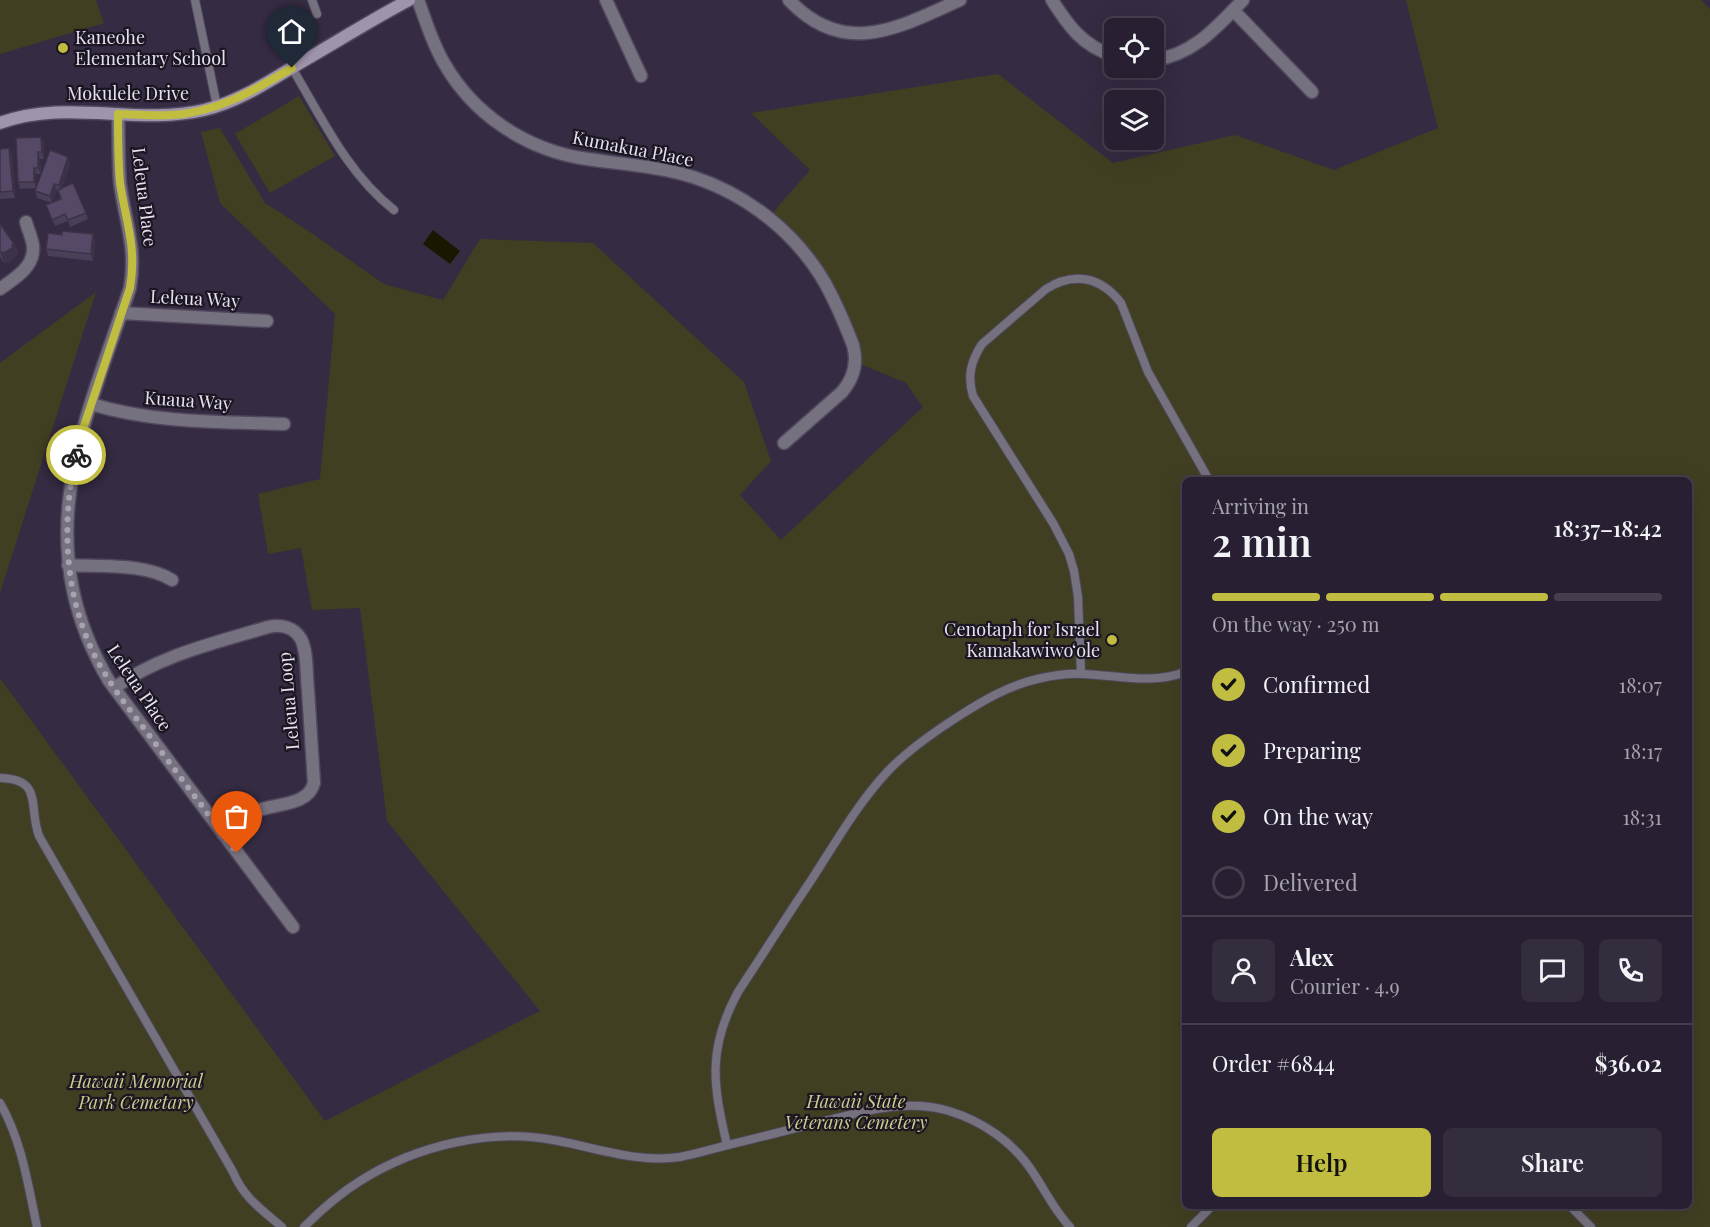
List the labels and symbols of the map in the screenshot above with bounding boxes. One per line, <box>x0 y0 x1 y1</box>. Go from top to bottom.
pin <box>266 6 317 68</box>
place label: Kaneohe Elementary School <box>75 25 226 70</box>
marker: Kaneohe Elementary School <box>56 41 70 55</box>
street label: Mokulele Drive <box>67 81 189 105</box>
street label: Kumakua Place <box>570 124 696 172</box>
street label: Leleua Place <box>127 146 163 248</box>
street label: Leleua Way <box>149 284 241 312</box>
street label: Kuaua Way <box>144 385 233 415</box>
courier <box>46 425 106 485</box>
place label: Cenotaph for Israel Kamakawiwoʻole <box>944 617 1100 662</box>
marker: Cenotaph for Israel Kamakawiwoʻole <box>1105 633 1119 647</box>
street label: Leleua Place <box>102 639 178 736</box>
street label: Leleua Loop <box>272 651 304 751</box>
pin <box>211 791 262 853</box>
park label: Hawaii Memorial Park Cemetary <box>68 1069 204 1114</box>
park label: Hawaii State Veterans Cemetery <box>785 1089 928 1134</box>

